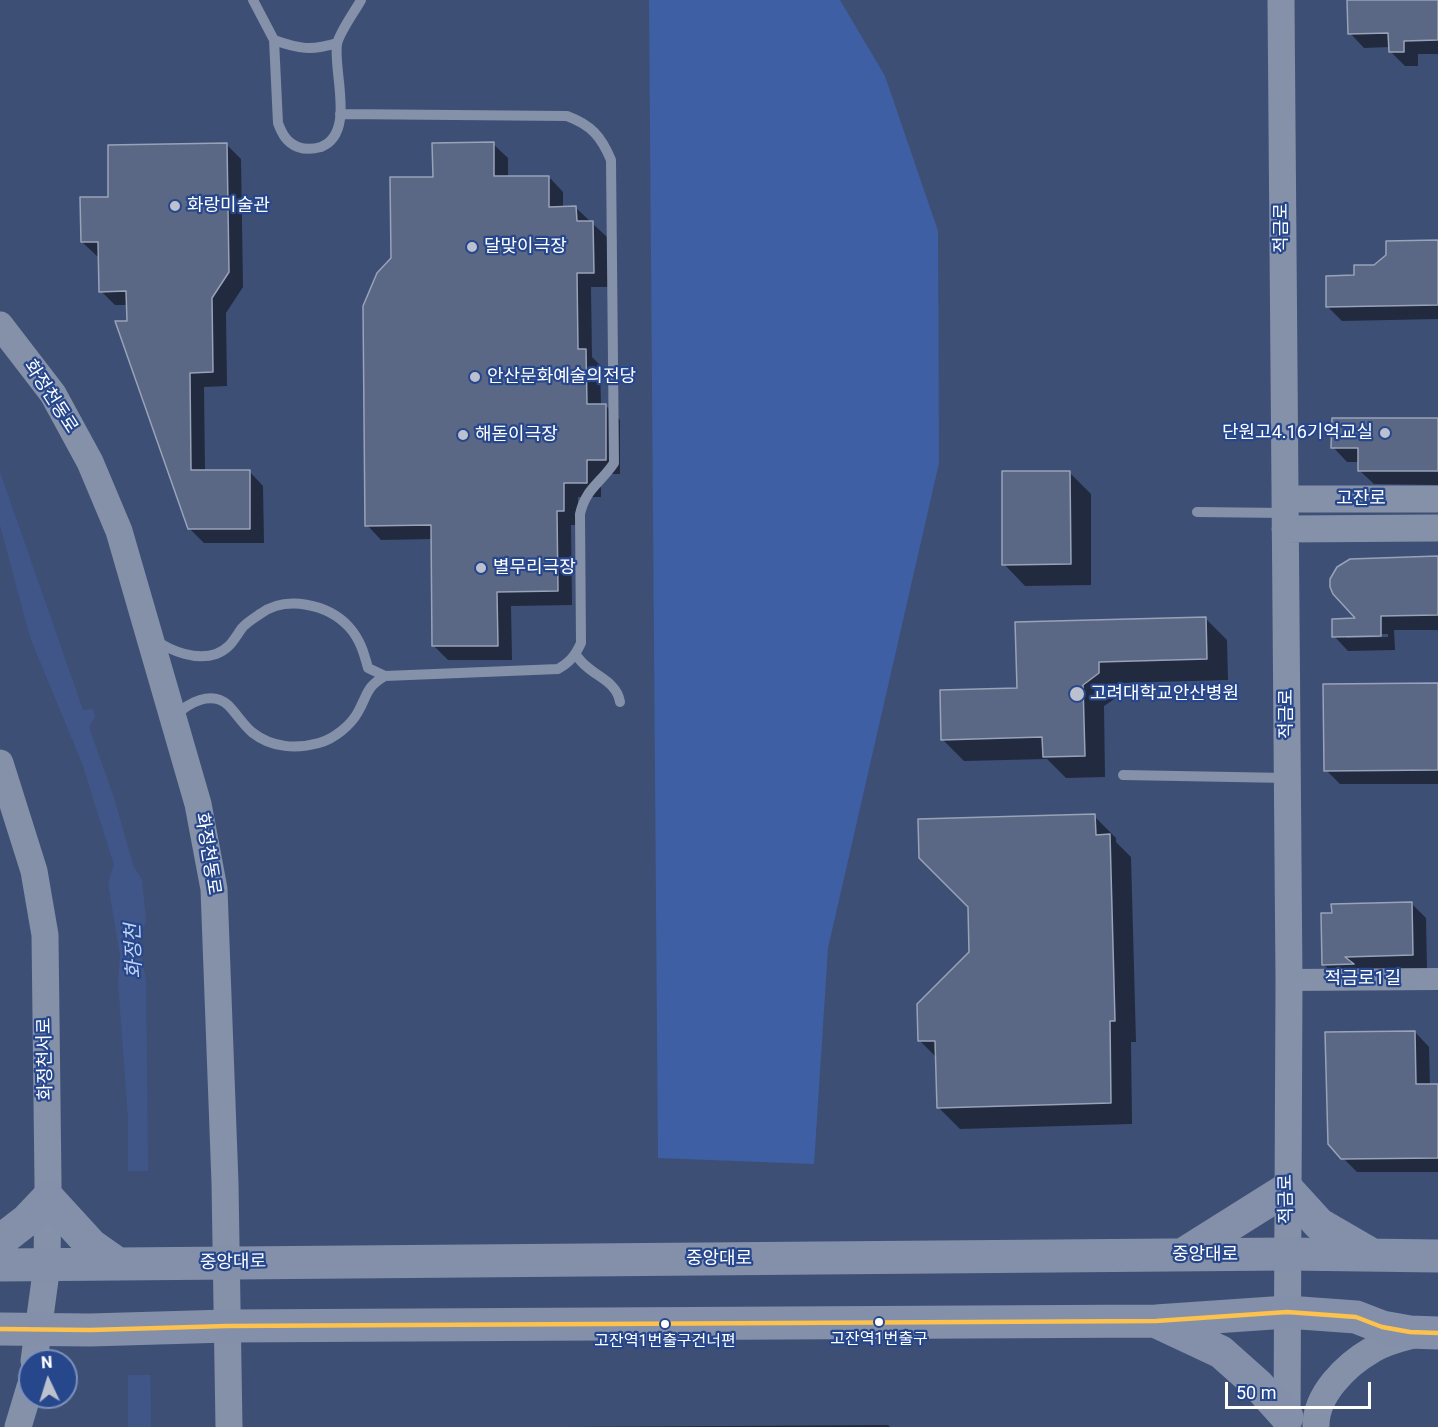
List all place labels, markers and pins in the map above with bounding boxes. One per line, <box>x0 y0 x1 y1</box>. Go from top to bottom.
place label: 화랑미술관 <box>187 195 270 217</box>
marker: 화랑미술관 <box>168 199 182 213</box>
place label: 달맞이극장 <box>484 236 567 258</box>
marker: 달맞이극장 <box>465 240 479 254</box>
place label: 안산문화예술의전당 <box>487 366 636 388</box>
marker: 안산문화예술의전당 <box>468 370 482 384</box>
place label: 단원고4.16기억교실 <box>1222 422 1373 444</box>
place label: 해돋이극장 <box>475 424 558 446</box>
marker: 단원고4.16기억교실 <box>1378 426 1392 440</box>
marker: 해돋이극장 <box>456 428 470 442</box>
place label: 별무리극장 <box>493 557 576 579</box>
marker: 별무리극장 <box>474 561 488 575</box>
place label: 고려대학교안산병원 <box>1090 683 1239 705</box>
marker: 고려대학교안산병원 <box>1068 685 1086 703</box>
marker: 고잔역1번출구 <box>873 1316 885 1328</box>
marker: 고잔역1번출구건너편 <box>659 1318 671 1330</box>
place label: 고잔역1번출구 <box>830 1330 928 1350</box>
place label: 고잔역1번출구건너편 <box>594 1332 736 1352</box>

